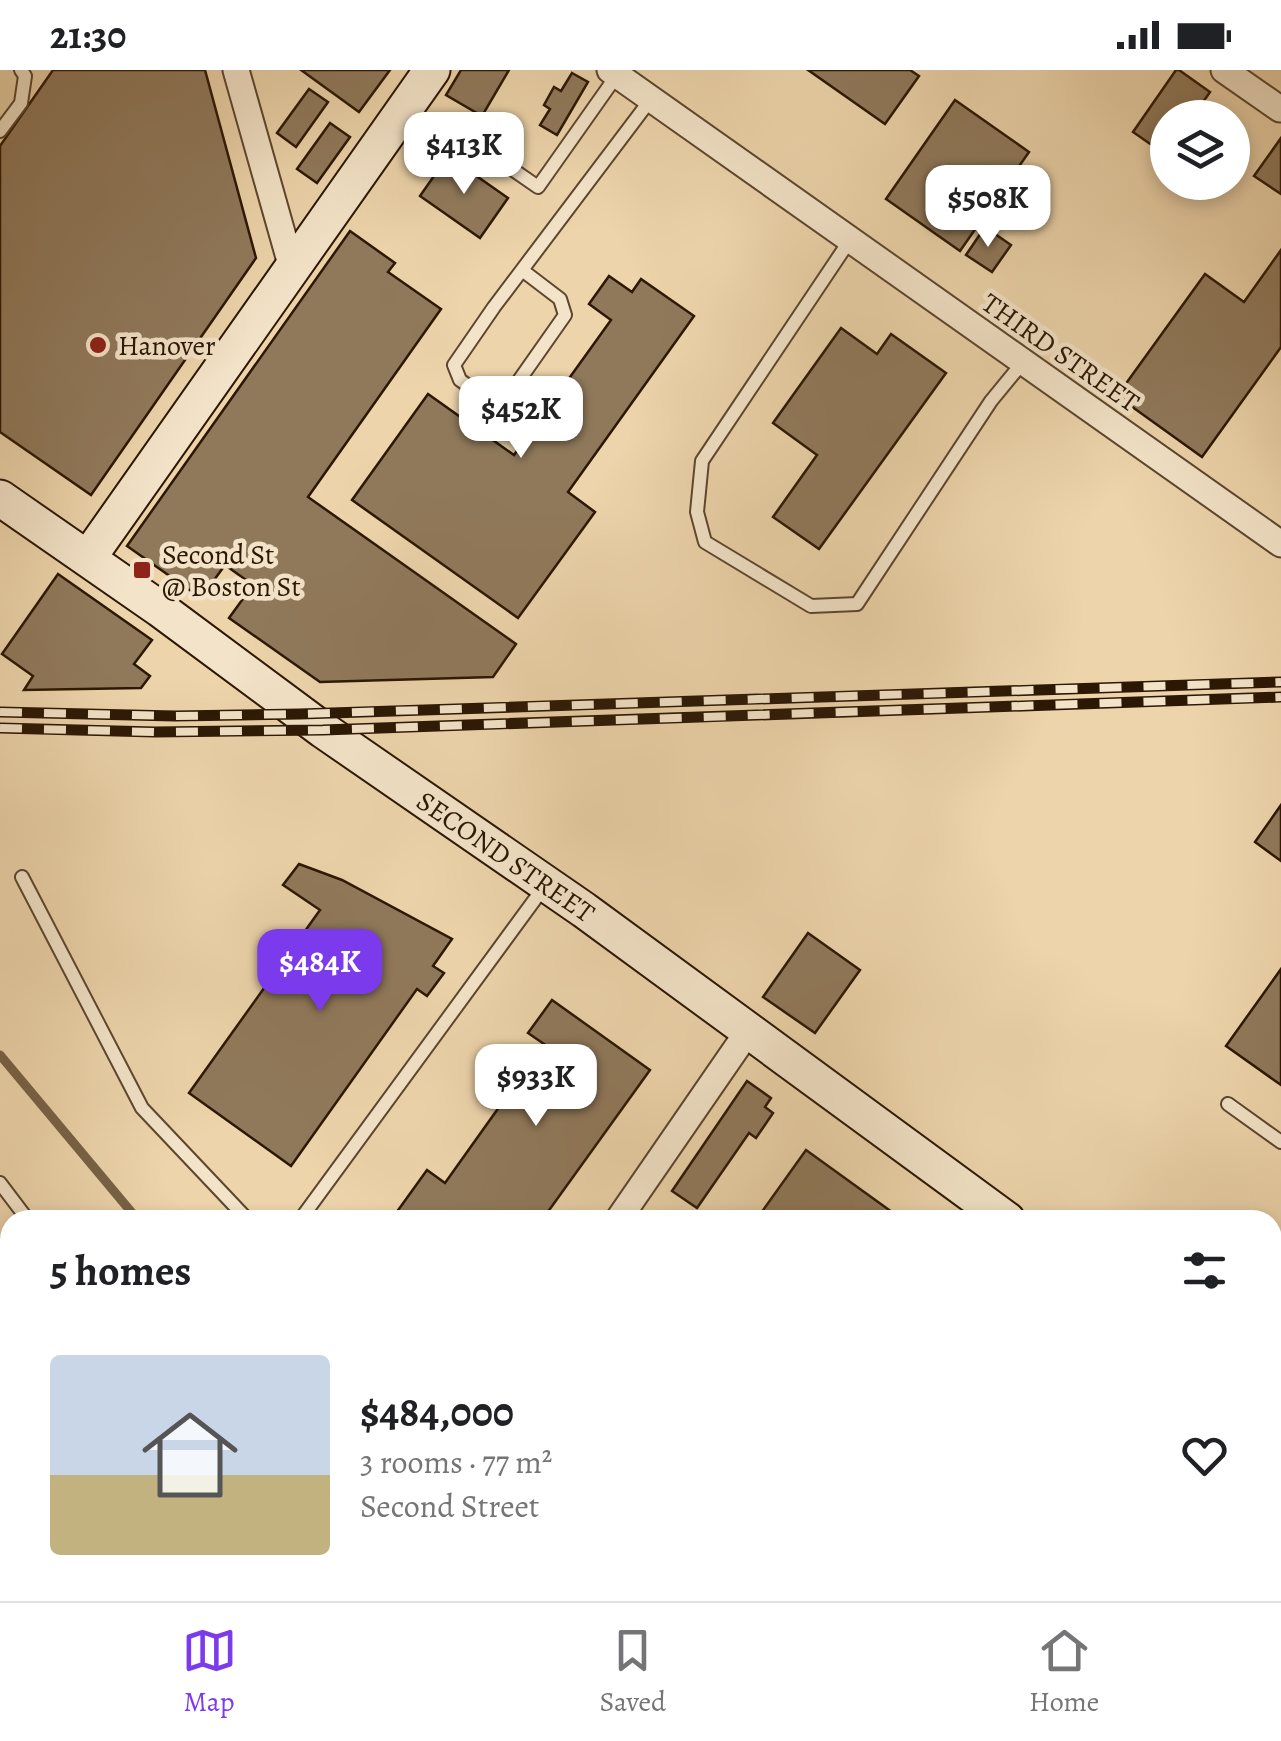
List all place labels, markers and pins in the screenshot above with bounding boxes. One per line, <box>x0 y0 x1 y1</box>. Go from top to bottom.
pin: $413K <box>394 112 534 197</box>
pin: $508K <box>918 165 1058 250</box>
place label: Hanover <box>118 327 216 365</box>
marker: Hanover <box>87 334 109 356</box>
pin: $452K <box>451 376 591 461</box>
place label: Second St @ Boston St <box>162 536 301 606</box>
marker: Second St @ Boston St <box>131 559 153 581</box>
pin: $484K <box>250 929 390 1014</box>
pin: $933K <box>466 1044 606 1129</box>

